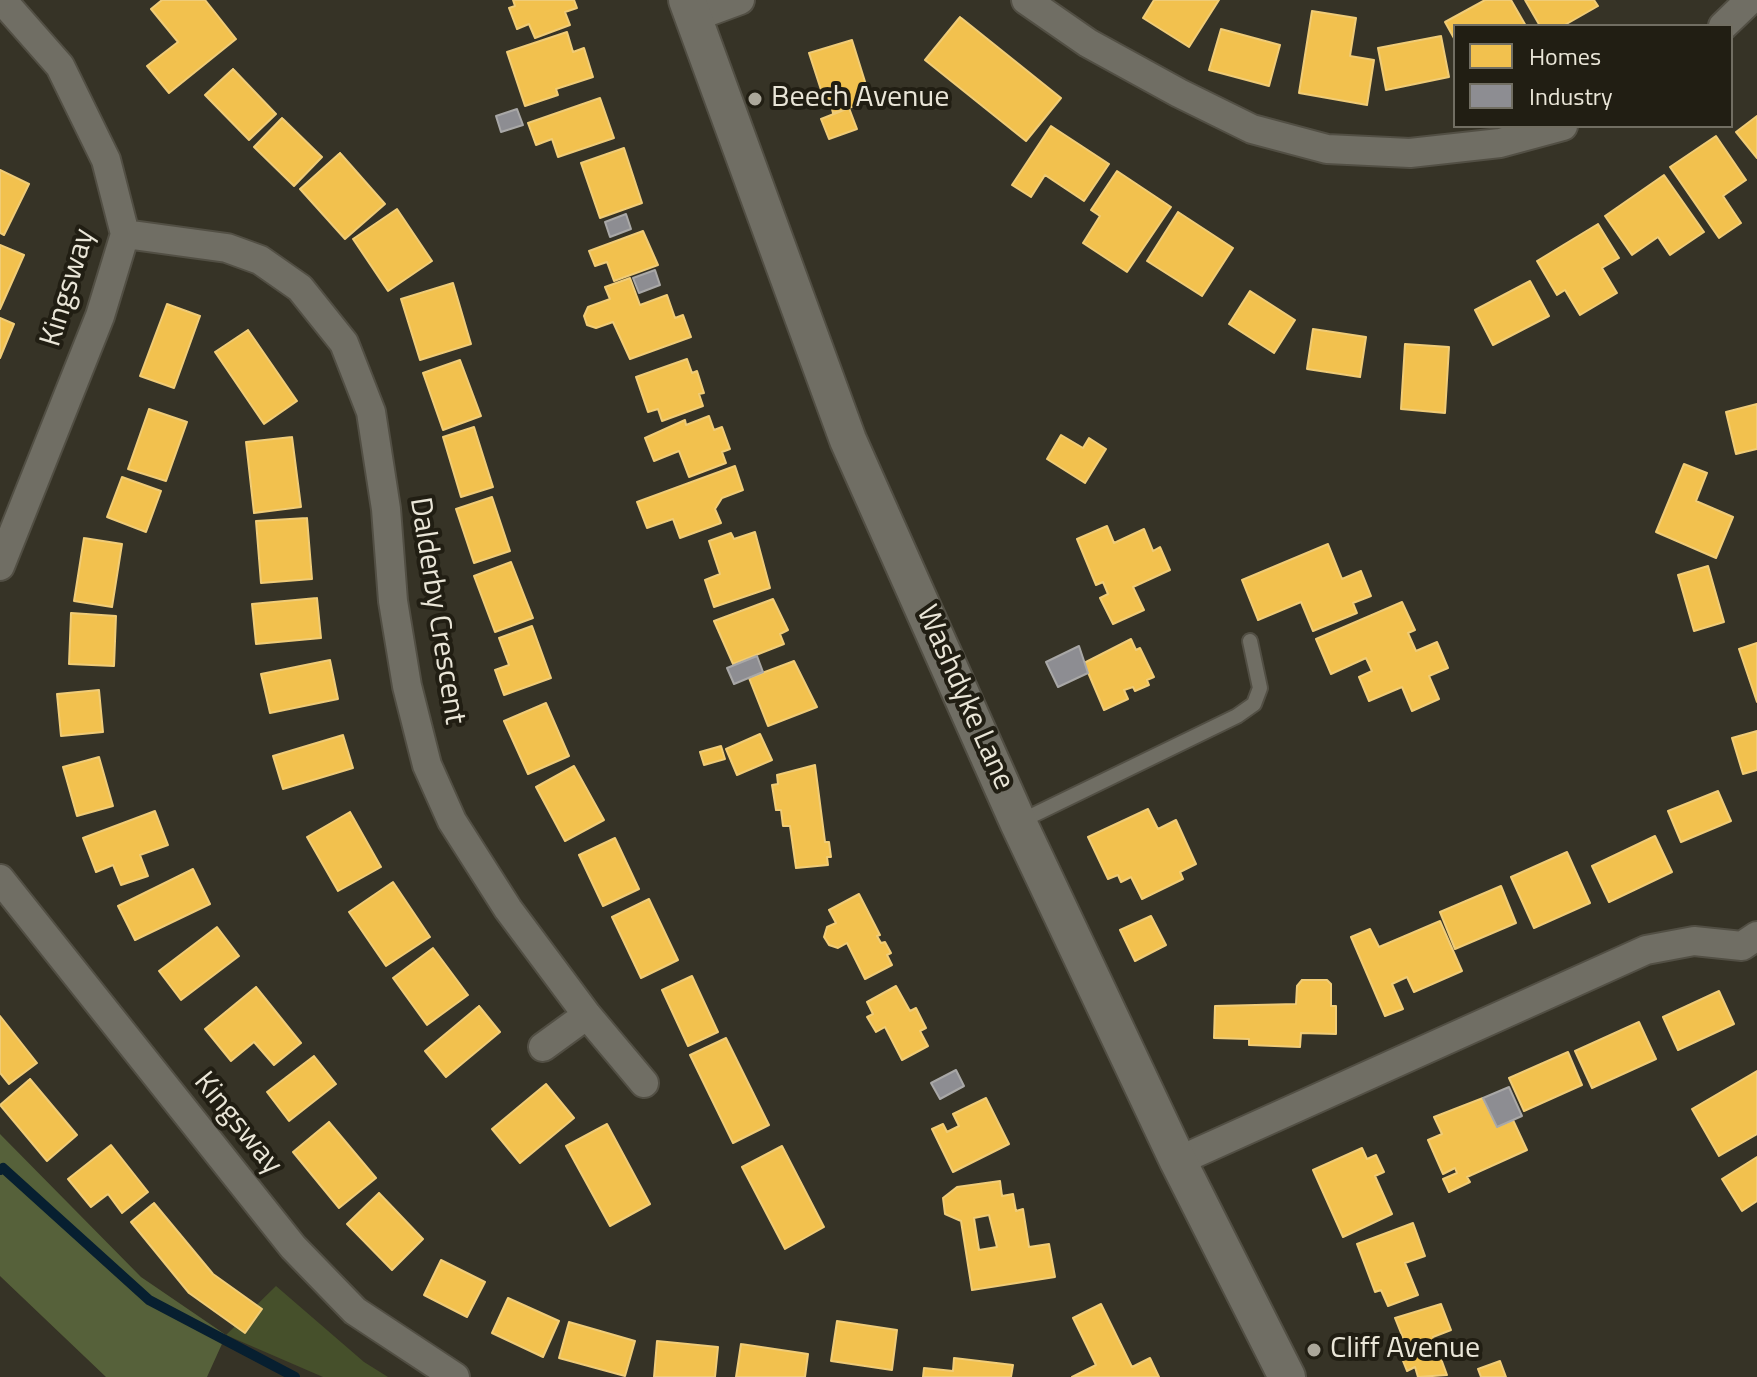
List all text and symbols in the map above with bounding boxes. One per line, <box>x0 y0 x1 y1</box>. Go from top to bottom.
legend <box>1453 24 1733 128</box>
text: Homes <box>1529 38 1601 74</box>
text: Industry <box>1529 78 1613 114</box>
place label: Beech Avenue <box>771 81 949 117</box>
marker: Beech Avenue <box>746 90 764 108</box>
street label: Kingsway <box>34 225 104 351</box>
street label: Dalderby Crescent <box>400 495 472 727</box>
street label: Washdyke Lane <box>907 600 1021 796</box>
street label: Kingsway <box>185 1066 289 1182</box>
place label: Cliff Avenue <box>1330 1332 1480 1368</box>
marker: Cliff Avenue <box>1305 1341 1323 1359</box>

